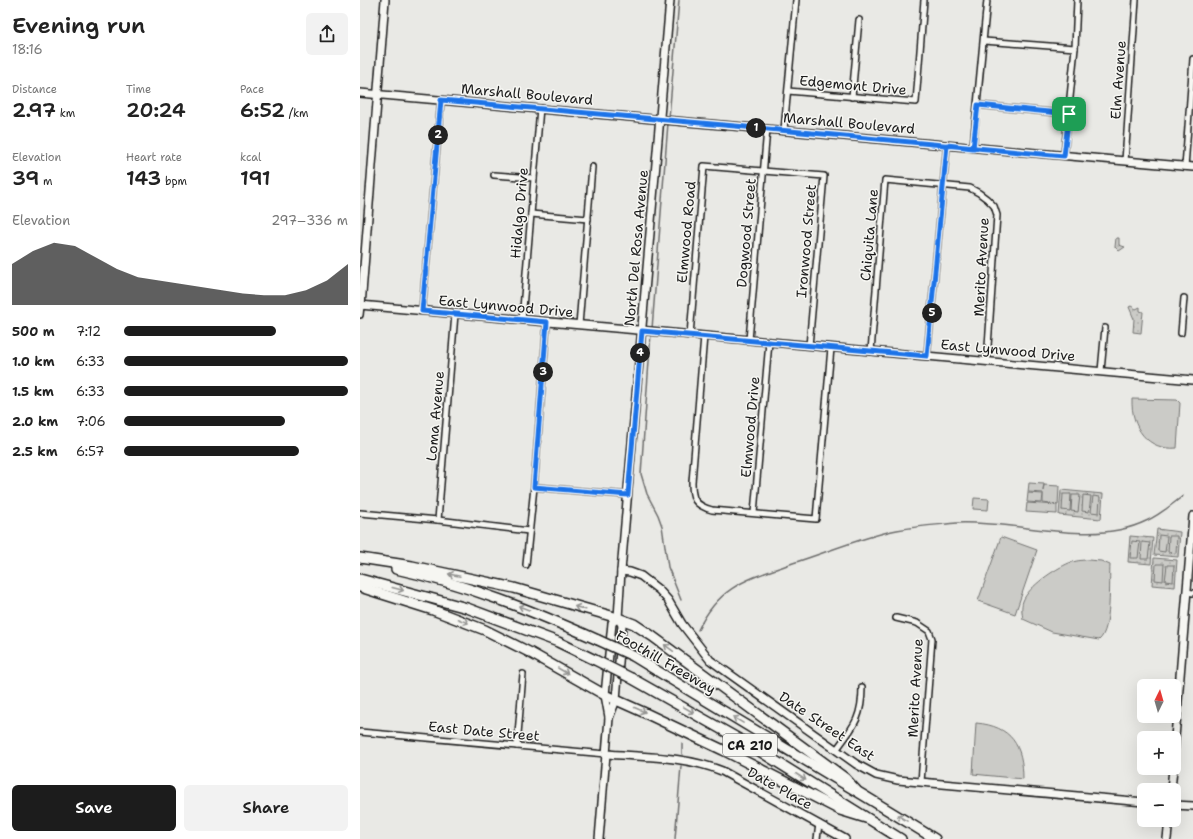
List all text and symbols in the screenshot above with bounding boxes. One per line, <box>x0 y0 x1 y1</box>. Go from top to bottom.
text: Evening run <box>12 11 145 40</box>
button: share <box>306 13 348 55</box>
street label: Elm Avenue <box>1106 40 1130 120</box>
text: 18:16 <box>12 41 43 58</box>
street label: Edgemont Drive <box>799 71 907 99</box>
street label: Marshall Boulevard <box>460 79 594 109</box>
text: Distance <box>12 82 57 97</box>
text: Time <box>126 82 151 97</box>
text: Pace <box>240 82 264 97</box>
text: 2.97 <box>12 97 56 123</box>
text: 20:24 <box>126 97 186 123</box>
text: 6:52 <box>240 97 285 123</box>
pin <box>1052 97 1086 131</box>
icon: arrive <box>1058 103 1080 125</box>
text: km <box>56 106 75 121</box>
text: /km <box>285 106 309 121</box>
street label: Marshall Boulevard <box>782 108 916 138</box>
pin: 1 <box>746 118 766 138</box>
text: 1 <box>753 120 759 135</box>
pin: 2 <box>428 125 448 145</box>
text: 2 <box>434 127 442 142</box>
text: Elevation <box>12 150 61 165</box>
text: Heart rate <box>126 150 182 165</box>
text: kcal <box>240 150 261 165</box>
text: 39 <box>12 165 39 191</box>
text: 143 <box>126 165 161 191</box>
text: 191 <box>240 165 271 191</box>
street label: Hidalgo Drive <box>506 167 532 259</box>
street label: North Del Rosa Avenue <box>620 169 652 327</box>
text: m <box>39 174 53 189</box>
text: bpm <box>161 174 187 189</box>
street label: Dogwood Street <box>732 178 760 288</box>
street label: Elmwood Road <box>673 180 699 284</box>
street label: Ironwood Street <box>792 184 820 298</box>
street label: Chiquita Lane <box>856 188 882 282</box>
text: Elevation <box>12 212 70 229</box>
text: 297–336 m <box>271 212 348 229</box>
street label: Merito Avenue <box>969 217 993 317</box>
street label: East Lynwood Drive <box>438 291 574 321</box>
pin: 5 <box>922 303 942 323</box>
text: 5 <box>929 305 935 320</box>
text: 500 m <box>12 323 55 340</box>
text: 7:12 <box>76 323 101 340</box>
street label: East Lynwood Drive <box>940 335 1076 365</box>
pin: 4 <box>630 343 650 363</box>
text: 4 <box>636 345 644 360</box>
text: 1.0 km <box>12 353 54 370</box>
text: 6:33 <box>76 353 105 370</box>
pin: 3 <box>533 362 553 382</box>
text: 3 <box>539 364 547 379</box>
street label: Loma Avenue <box>422 370 448 462</box>
street label: Elmwood Drive <box>737 376 763 478</box>
text: 1.5 km <box>12 383 54 400</box>
text: 6:33 <box>76 383 105 400</box>
text: 2.0 km <box>12 413 58 430</box>
text: 7:06 <box>76 413 106 430</box>
text: 2.5 km <box>12 443 58 460</box>
text: 6:57 <box>76 443 104 460</box>
one-way arrow <box>448 570 461 578</box>
one-way arrow <box>391 586 404 593</box>
one-way arrow <box>518 604 530 612</box>
one-way arrow <box>574 604 587 611</box>
one-way arrow <box>457 618 469 626</box>
street label: Foothill Freeway <box>613 626 719 698</box>
street label: Merito Avenue <box>903 638 927 738</box>
one-way arrow <box>663 644 674 652</box>
one-way arrow <box>557 668 569 676</box>
north arrow <box>1137 679 1181 723</box>
map controls <box>1137 679 1181 827</box>
street label: Date Street East <box>776 687 878 765</box>
one-way arrow <box>634 707 646 714</box>
one-way arrow <box>683 707 695 715</box>
one-way arrow <box>732 715 744 723</box>
street label: East Date Street <box>428 717 540 745</box>
button: + <box>1137 731 1181 775</box>
road number: CA 210 <box>723 734 777 756</box>
street label: Date Place <box>744 763 816 813</box>
one-way arrow <box>795 773 806 781</box>
button: − <box>1137 783 1181 827</box>
button: Save <box>12 785 176 831</box>
button: Share <box>184 785 348 831</box>
one-way arrow <box>896 814 908 822</box>

